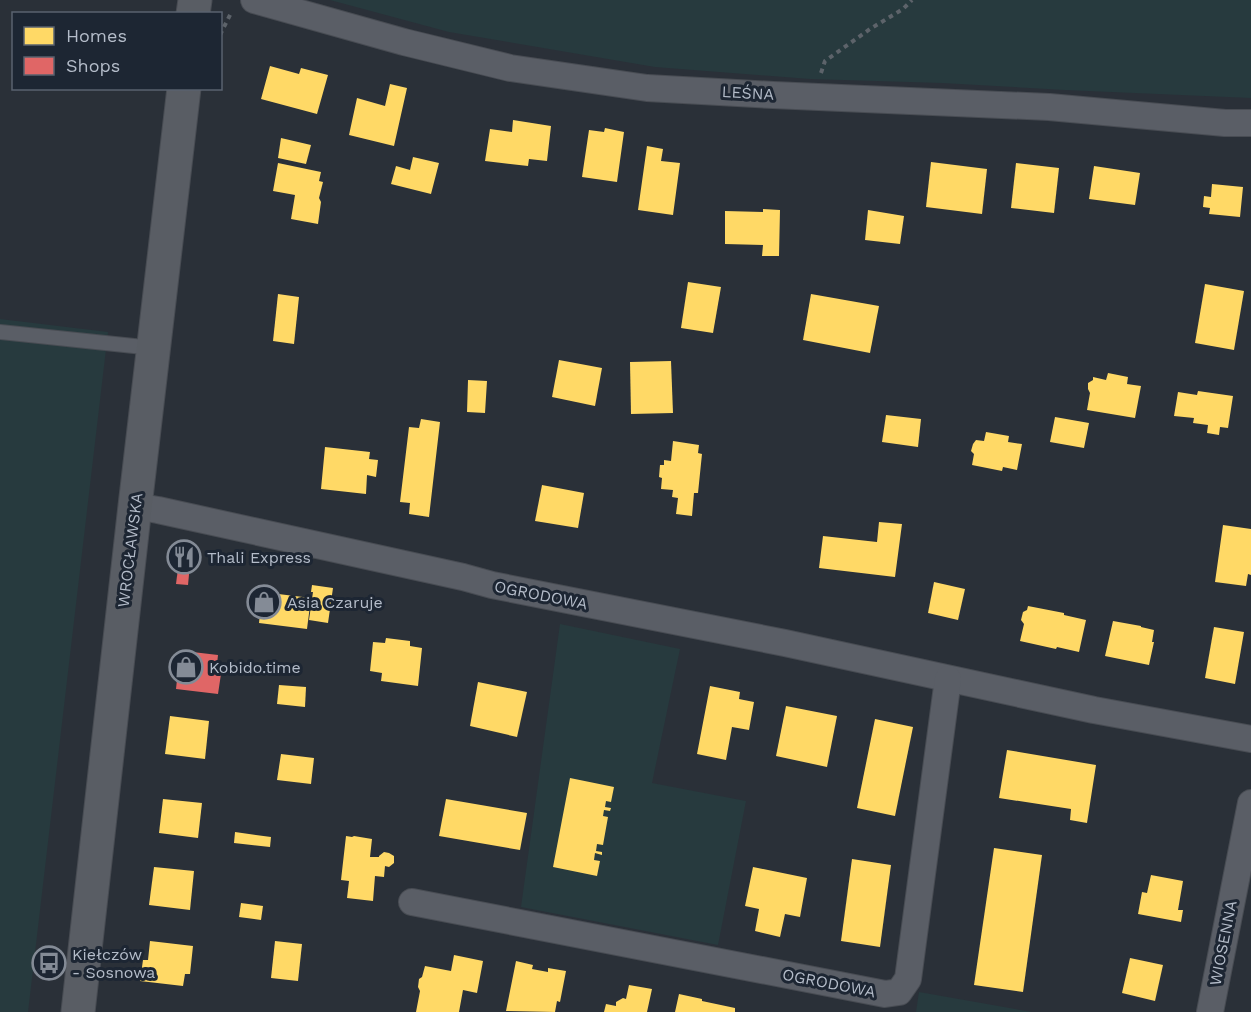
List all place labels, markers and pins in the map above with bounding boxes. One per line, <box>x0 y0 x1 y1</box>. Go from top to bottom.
restaurant icon: Thali Express <box>166 539 202 575</box>
place label: Thali Express <box>207 548 311 567</box>
shop icon: Asia Czaruje <box>246 584 282 620</box>
place label: Asia Czaruje <box>287 593 383 612</box>
shop icon: Kobido.time <box>168 649 204 685</box>
place label: Kobido.time <box>209 658 301 677</box>
bus stop icon: Kiełczów - Sosnowa <box>31 945 67 981</box>
place label: Kiełczów - Sosnowa <box>72 945 155 982</box>

